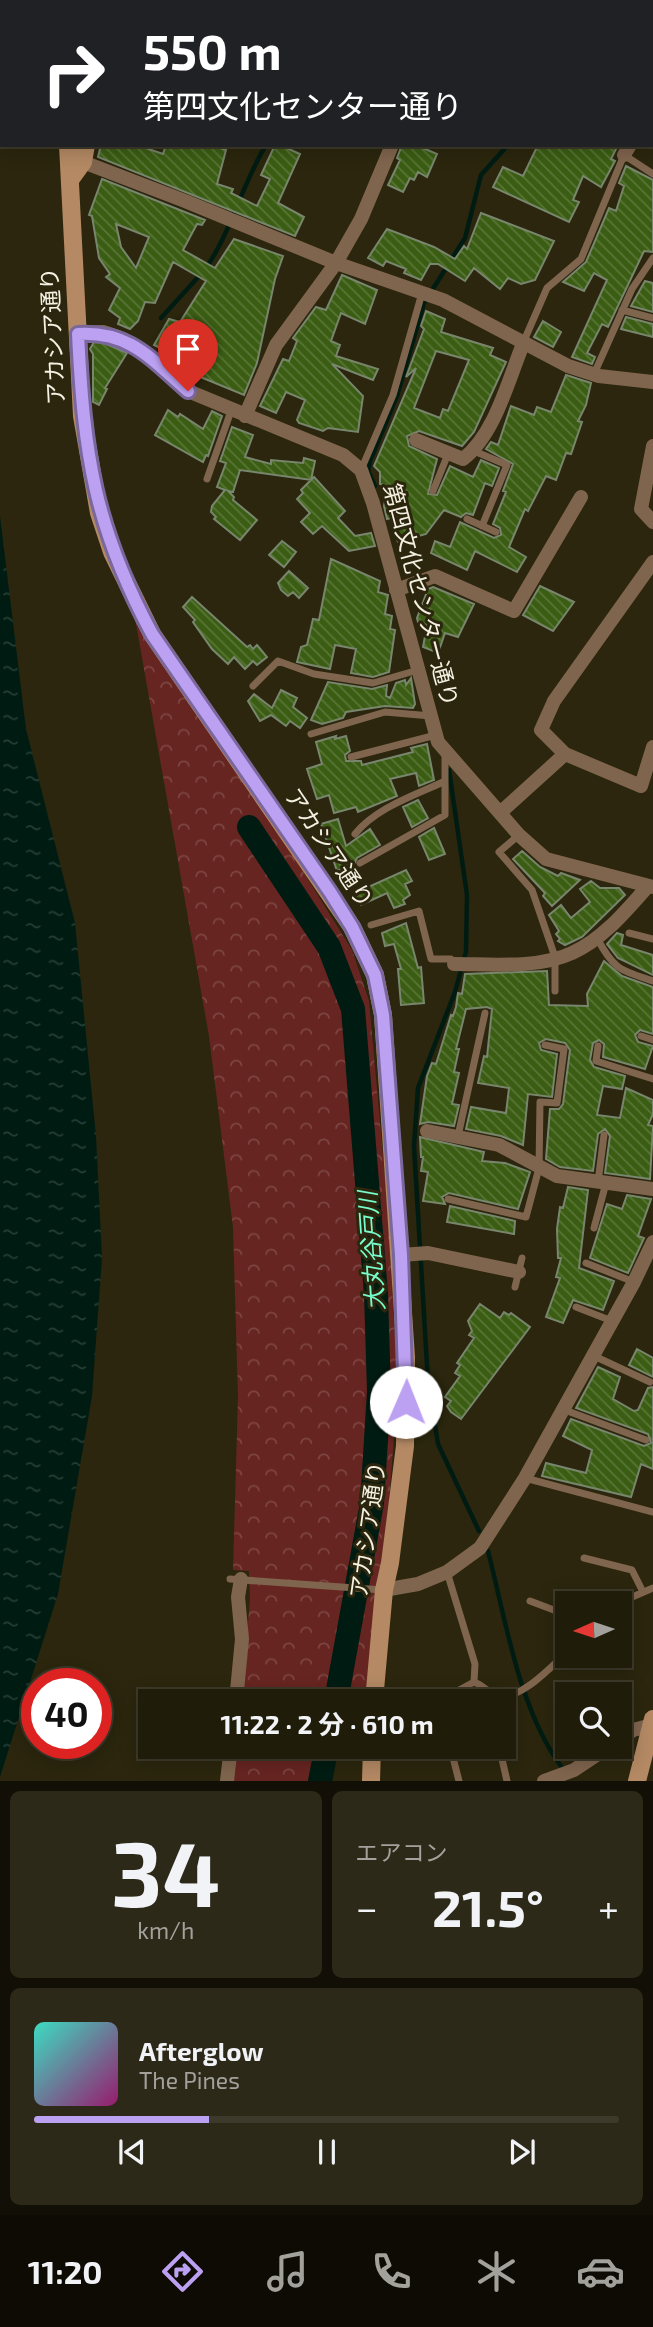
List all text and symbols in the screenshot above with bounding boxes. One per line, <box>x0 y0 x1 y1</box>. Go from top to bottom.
text: 550 m <box>143 21 282 80</box>
icon: right <box>28 28 119 119</box>
text: 第四文化センター通り <box>143 86 463 124</box>
street label: アカシア通り <box>34 266 70 406</box>
pin <box>158 319 218 391</box>
icon: arrive <box>169 330 207 368</box>
street label: 第四文化センター通り <box>379 480 465 709</box>
street label: アカシア通り <box>280 782 380 912</box>
water label: 大丸谷戸川 <box>352 1187 389 1312</box>
position arrow <box>369 1365 443 1439</box>
street label: アカシア通り <box>344 1460 390 1600</box>
north arrow <box>555 1591 632 1668</box>
map controls <box>555 1591 632 1759</box>
speed limit sign: 40 <box>21 1668 112 1759</box>
button: search <box>555 1682 632 1759</box>
text: 11:22 · 2 分 · 610 m <box>220 1708 434 1739</box>
text: 34 <box>111 1816 221 1925</box>
text: エアコン <box>356 1838 448 1866</box>
text: 21.5° <box>432 1875 544 1937</box>
text: − <box>356 1884 378 1930</box>
text: + <box>598 1884 619 1930</box>
text: km/h <box>137 1916 194 1944</box>
text: Afterglow <box>139 2035 264 2066</box>
text: The Pines <box>139 2066 240 2094</box>
icon: previous <box>113 2133 151 2171</box>
icon: pause <box>308 2133 346 2171</box>
icon: next <box>503 2133 541 2171</box>
icon: directions <box>158 2247 207 2296</box>
icon: music <box>263 2247 312 2296</box>
icon: phone <box>367 2247 416 2296</box>
icon: climate <box>472 2247 521 2296</box>
icon: car <box>576 2247 625 2296</box>
text: 11:20 <box>28 2252 102 2290</box>

